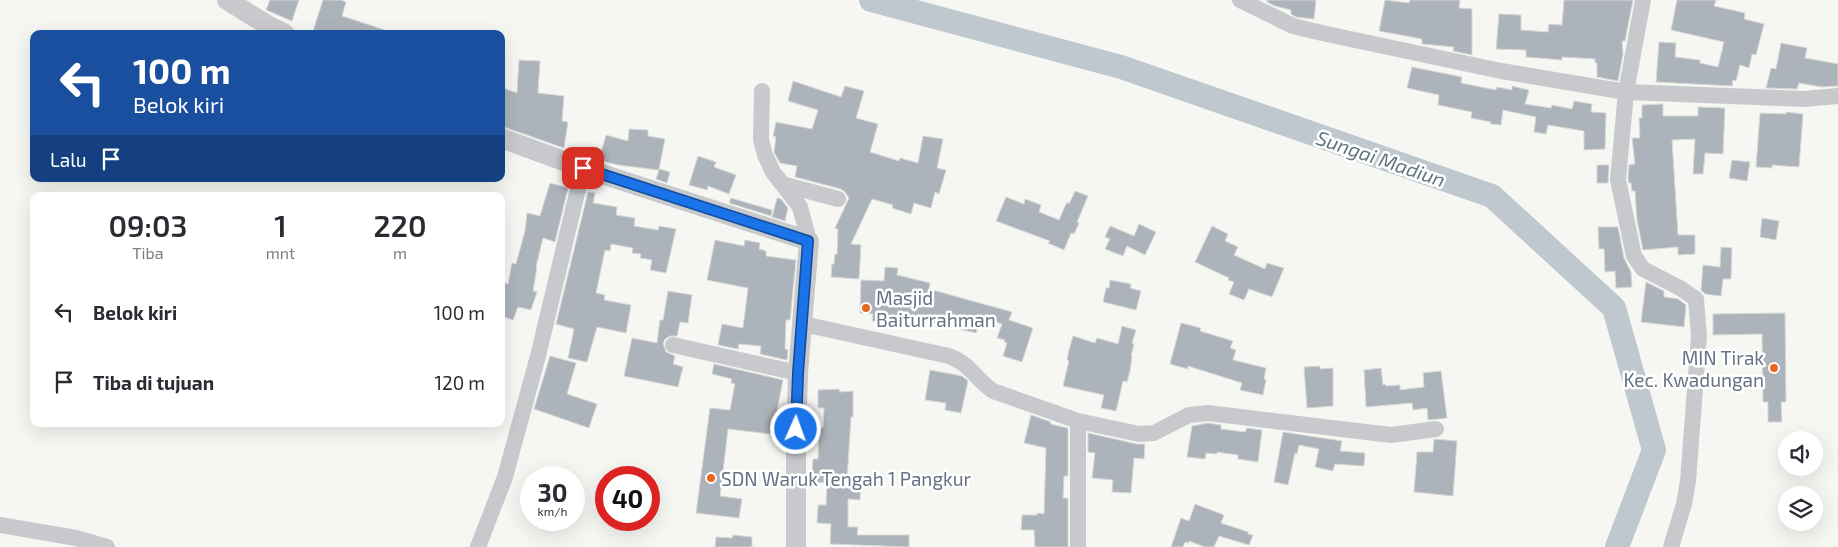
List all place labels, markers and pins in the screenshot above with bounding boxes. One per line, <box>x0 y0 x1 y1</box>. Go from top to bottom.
pin <box>562 147 604 189</box>
place label: Masjid Baiturrahman <box>876 286 996 331</box>
marker: Masjid Baiturrahman <box>860 302 872 314</box>
place label: MIN Tirak Kec. Kwadungan <box>1623 346 1764 391</box>
marker: MIN Tirak Kec. Kwadungan <box>1768 362 1780 374</box>
place label: SDN Waruk Tengah 1 Pangkur <box>721 467 971 490</box>
marker: SDN Waruk Tengah 1 Pangkur <box>705 472 717 484</box>

